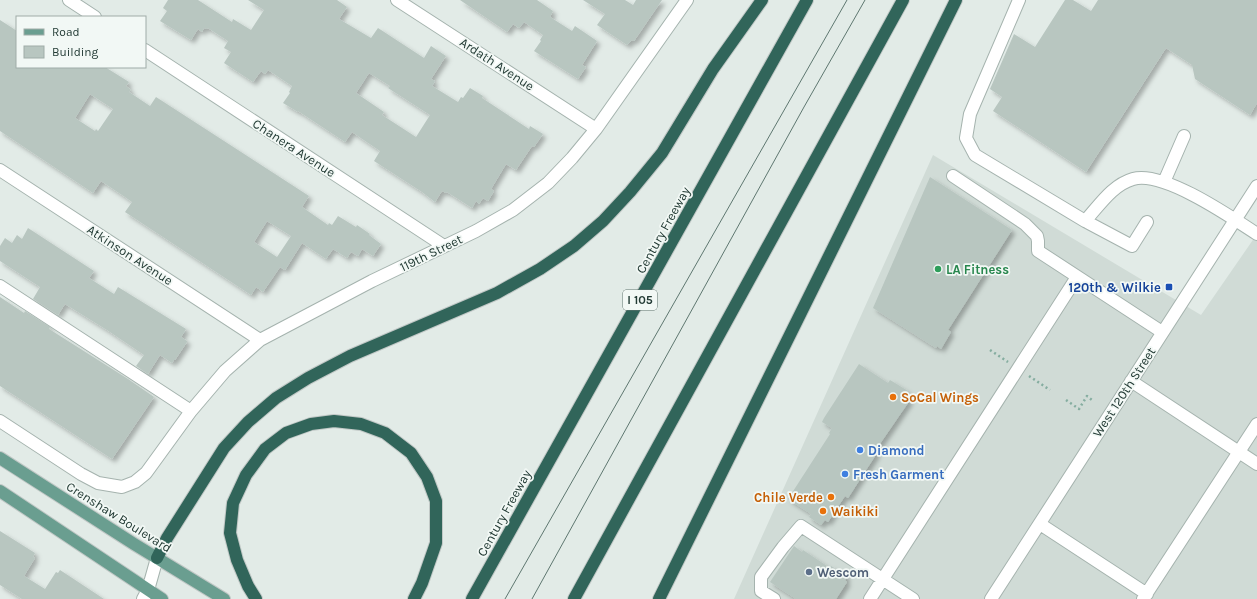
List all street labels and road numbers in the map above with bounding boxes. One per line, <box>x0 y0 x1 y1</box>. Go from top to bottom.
street label: Ardath Avenue <box>457 34 537 94</box>
street label: Chanera Avenue <box>250 116 338 180</box>
street label: Century Freeway <box>633 184 693 276</box>
street label: Atkinson Avenue <box>84 222 176 288</box>
street label: 119th Street <box>397 231 465 275</box>
road number: I 105 <box>623 290 657 310</box>
street label: West 120th Street <box>1089 344 1159 440</box>
street label: Century Freeway <box>474 467 534 559</box>
street label: Crenshaw Boulevard <box>64 479 174 555</box>

